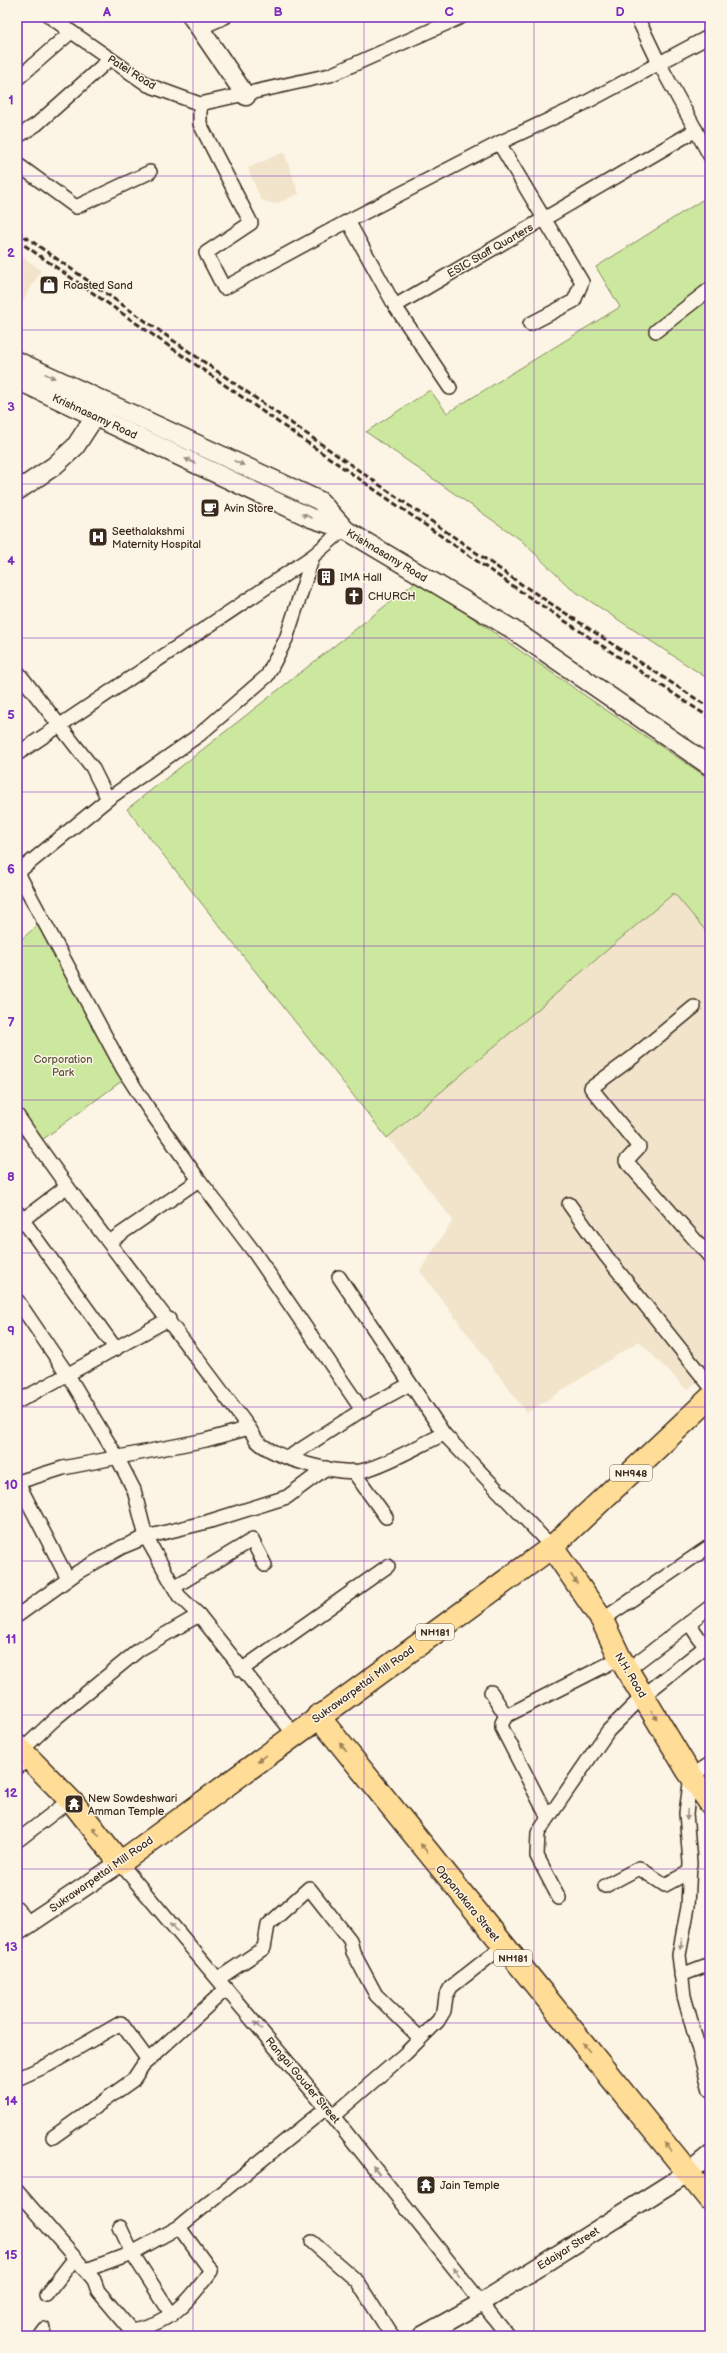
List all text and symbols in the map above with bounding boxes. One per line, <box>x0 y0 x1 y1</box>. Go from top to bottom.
text: A <box>102 4 111 20</box>
text: B <box>273 4 283 20</box>
text: C <box>444 4 454 20</box>
text: D <box>615 4 625 20</box>
street label: Patel Road <box>105 53 158 92</box>
text: 1 <box>8 92 14 108</box>
street label: ESIC Staff Quarters <box>445 220 536 280</box>
text: 2 <box>7 245 15 261</box>
shop icon: Roasted Sand <box>38 274 60 296</box>
place label: Roasted Sand <box>63 279 133 292</box>
one-way arrow <box>45 373 56 379</box>
street label: Krishnasamy Road <box>50 391 139 442</box>
text: 3 <box>7 399 15 415</box>
one-way arrow <box>184 458 195 464</box>
one-way arrow <box>233 460 244 466</box>
cafe icon: Avin Store <box>199 497 221 519</box>
place label: Avin Store <box>224 502 274 515</box>
one-way arrow <box>301 513 313 519</box>
place label: Seethalakshmi Maternity Hospital <box>112 525 201 551</box>
hospital icon: Seethalakshmi Maternity Hospital <box>87 526 109 548</box>
street label: Krishnasamy Road <box>344 526 430 585</box>
text: 4 <box>7 553 15 569</box>
building icon: IMA Hall <box>315 566 337 588</box>
place label: IMA Hall <box>340 571 382 584</box>
church icon: CHURCH <box>343 585 365 607</box>
place label: CHURCH <box>368 590 416 603</box>
text: 5 <box>7 707 15 723</box>
text: 6 <box>7 861 15 877</box>
text: 7 <box>7 1015 15 1031</box>
park label: Corporation Park <box>33 1053 93 1079</box>
text: 8 <box>7 1169 15 1185</box>
text: 9 <box>7 1323 15 1339</box>
road number: NH948 <box>610 1465 652 1481</box>
text: 10 <box>4 1477 18 1493</box>
one-way arrow <box>570 1574 578 1585</box>
road number: NH181 <box>416 1624 454 1640</box>
text: 11 <box>6 1631 16 1647</box>
street label: Sukrawarpettai Mill Road <box>310 1643 417 1726</box>
street label: N.H. Road <box>612 1650 649 1700</box>
one-way arrow <box>651 1709 658 1721</box>
one-way arrow <box>338 1742 347 1752</box>
one-way arrow <box>257 1753 268 1762</box>
text: 12 <box>4 1785 18 1801</box>
place label: New Sowdeshwari Amman Temple <box>88 1792 177 1818</box>
temple icon: New Sowdeshwari Amman Temple <box>63 1793 85 1815</box>
one-way arrow <box>684 1809 690 1822</box>
one-way arrow <box>92 1827 101 1838</box>
street label: Sukrawarpettai Mill Road <box>47 1834 156 1915</box>
one-way arrow <box>420 1843 429 1854</box>
street label: Oppanakara Street <box>433 1863 503 1944</box>
one-way arrow <box>170 1921 179 1932</box>
one-way arrow <box>678 1938 684 1950</box>
text: 13 <box>4 1939 18 1955</box>
road number: NH181 <box>494 1950 532 1966</box>
one-way arrow <box>253 2021 262 2032</box>
street label: Rangai Gouder Street <box>263 2035 343 2127</box>
one-way arrow <box>581 2041 590 2052</box>
text: 14 <box>4 2093 18 2109</box>
one-way arrow <box>664 2142 673 2153</box>
one-way arrow <box>372 2164 380 2175</box>
temple icon: Jain Temple <box>415 2174 437 2196</box>
place label: Jain Temple <box>440 2179 500 2192</box>
street label: Edaiyar Street <box>535 2224 602 2273</box>
text: 15 <box>5 2247 18 2263</box>
one-way arrow <box>452 2266 461 2277</box>

